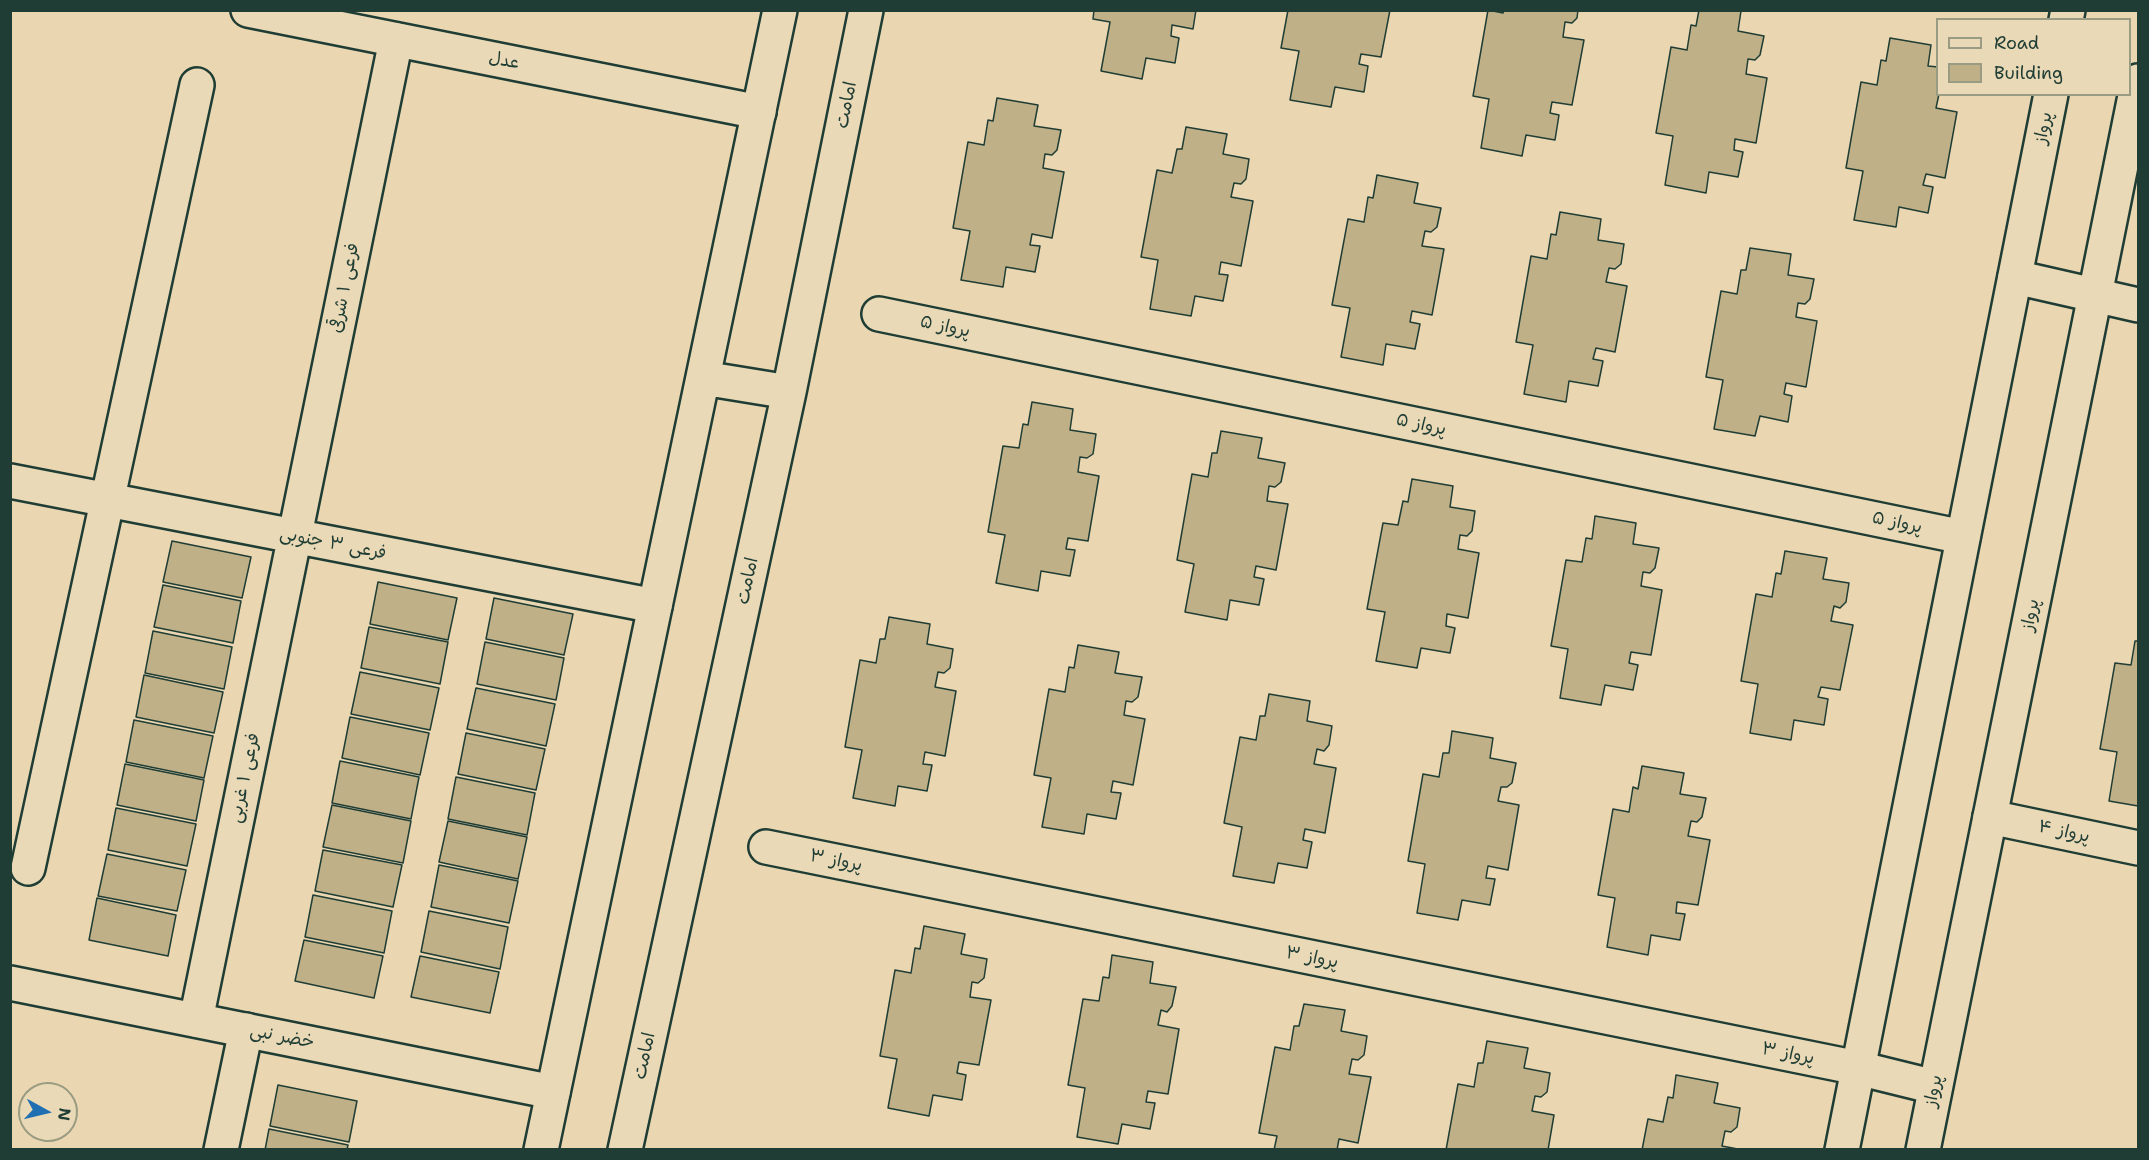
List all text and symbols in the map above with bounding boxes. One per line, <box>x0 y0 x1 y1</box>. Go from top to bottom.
legend <box>1936 18 2131 96</box>
text: Road <box>1994 31 2039 55</box>
street label: عدل <box>487 47 521 75</box>
text: Building <box>1994 61 2063 85</box>
street label: امامت <box>832 80 862 130</box>
street label: پرواز <box>2030 110 2058 146</box>
street label: فرعی ۱ شرقی <box>326 241 364 335</box>
street label: پرواز ۵ <box>918 311 972 343</box>
street label: پرواز ۵ <box>1394 409 1448 441</box>
street label: پرواز ۵ <box>1870 507 1924 539</box>
street label: فرعی ۳ جنوبی <box>278 523 388 565</box>
street label: امامت <box>732 555 764 607</box>
street label: پرواز <box>2017 597 2045 633</box>
street label: فرعی ۱ غربی <box>225 731 265 825</box>
street label: پرواز ۴ <box>2036 816 2092 848</box>
street label: پرواز ۳ <box>808 845 864 877</box>
street label: پرواز ۳ <box>1284 942 1340 974</box>
street label: خضر نبی <box>248 1020 316 1054</box>
street label: امامت <box>629 1030 661 1082</box>
street label: پرواز ۳ <box>1760 1038 1816 1070</box>
street label: پرواز <box>1920 1073 1948 1109</box>
north arrow <box>18 1082 78 1142</box>
text: N <box>53 1107 76 1122</box>

